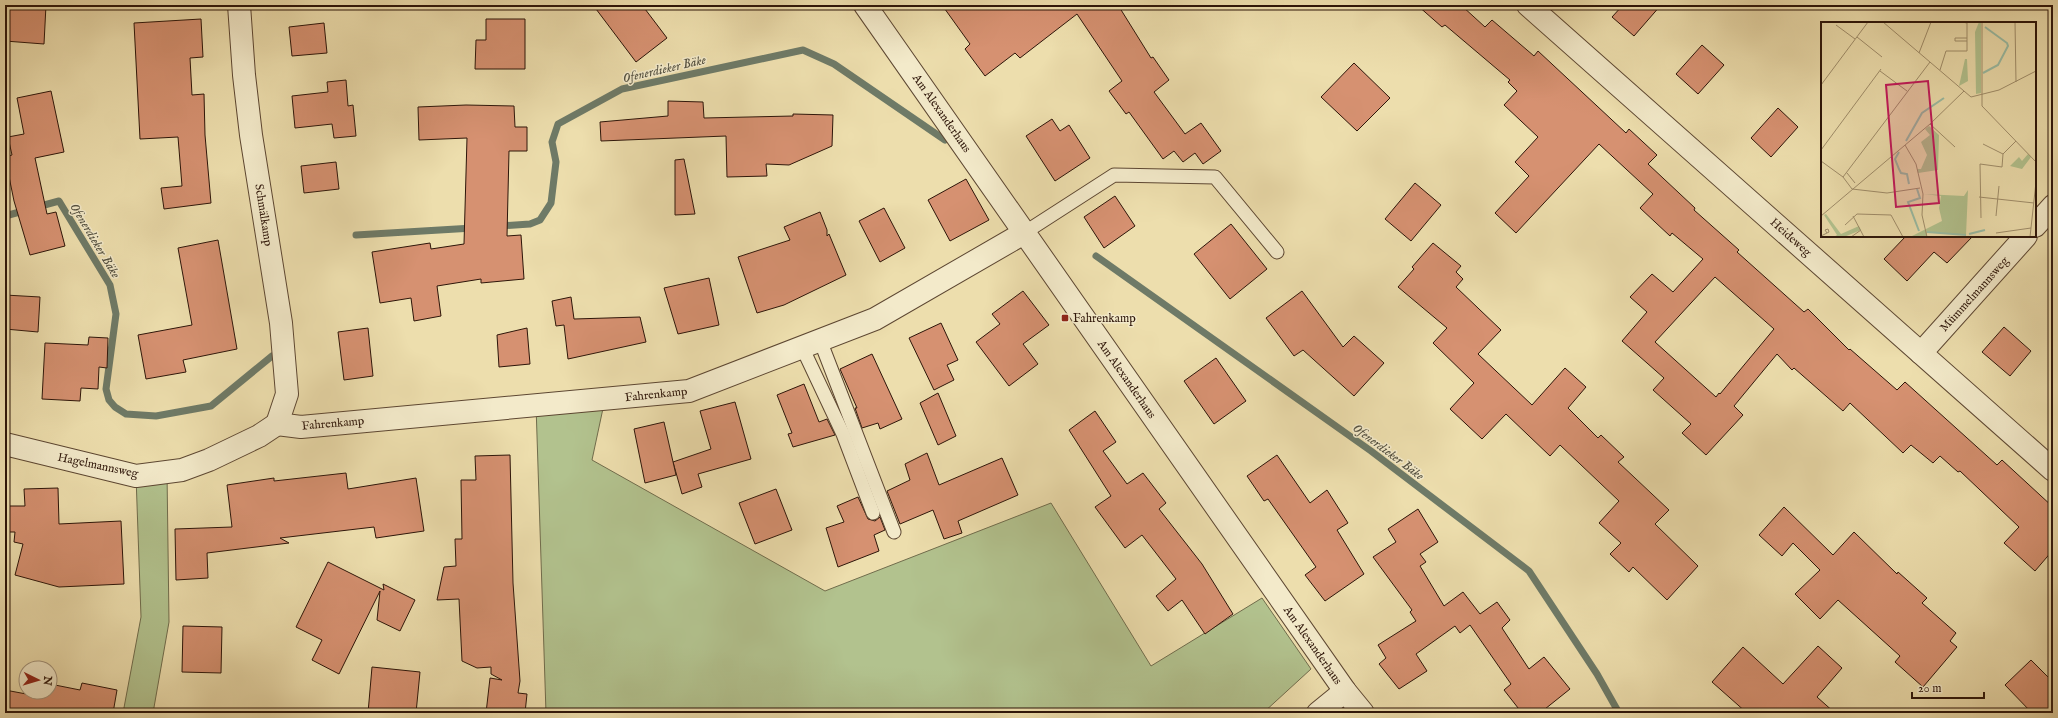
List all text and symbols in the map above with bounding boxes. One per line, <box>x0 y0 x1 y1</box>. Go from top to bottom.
inset map <box>1821 22 2036 237</box>
water label: Ofenerdieker Bäke <box>621 51 708 87</box>
street label: Am Alexanderhaus <box>908 70 974 155</box>
street label: Schmälkamp <box>250 183 276 248</box>
water label: Ofenerdieker Bäke <box>66 200 124 282</box>
street label: Heideweg <box>1767 215 1815 260</box>
street label: Mümmelmannsweg <box>1937 253 2012 335</box>
place label: Fahrenkamp <box>1073 311 1136 327</box>
marker: Fahrenkamp <box>1060 313 1070 323</box>
street label: Am Alexanderhaus <box>1093 336 1159 421</box>
street label: Fahrenkamp <box>624 384 689 406</box>
street label: Fahrenkamp <box>301 413 366 435</box>
water label: Ofenerdieker Bäke <box>1349 420 1428 485</box>
street label: Hagelmannsweg <box>56 450 140 481</box>
street label: Am Alexanderhaus <box>1279 602 1345 687</box>
north arrow <box>18 660 58 700</box>
text: N <box>40 674 54 687</box>
scale bar <box>1912 674 1984 700</box>
text: 20 m <box>1918 681 1941 696</box>

